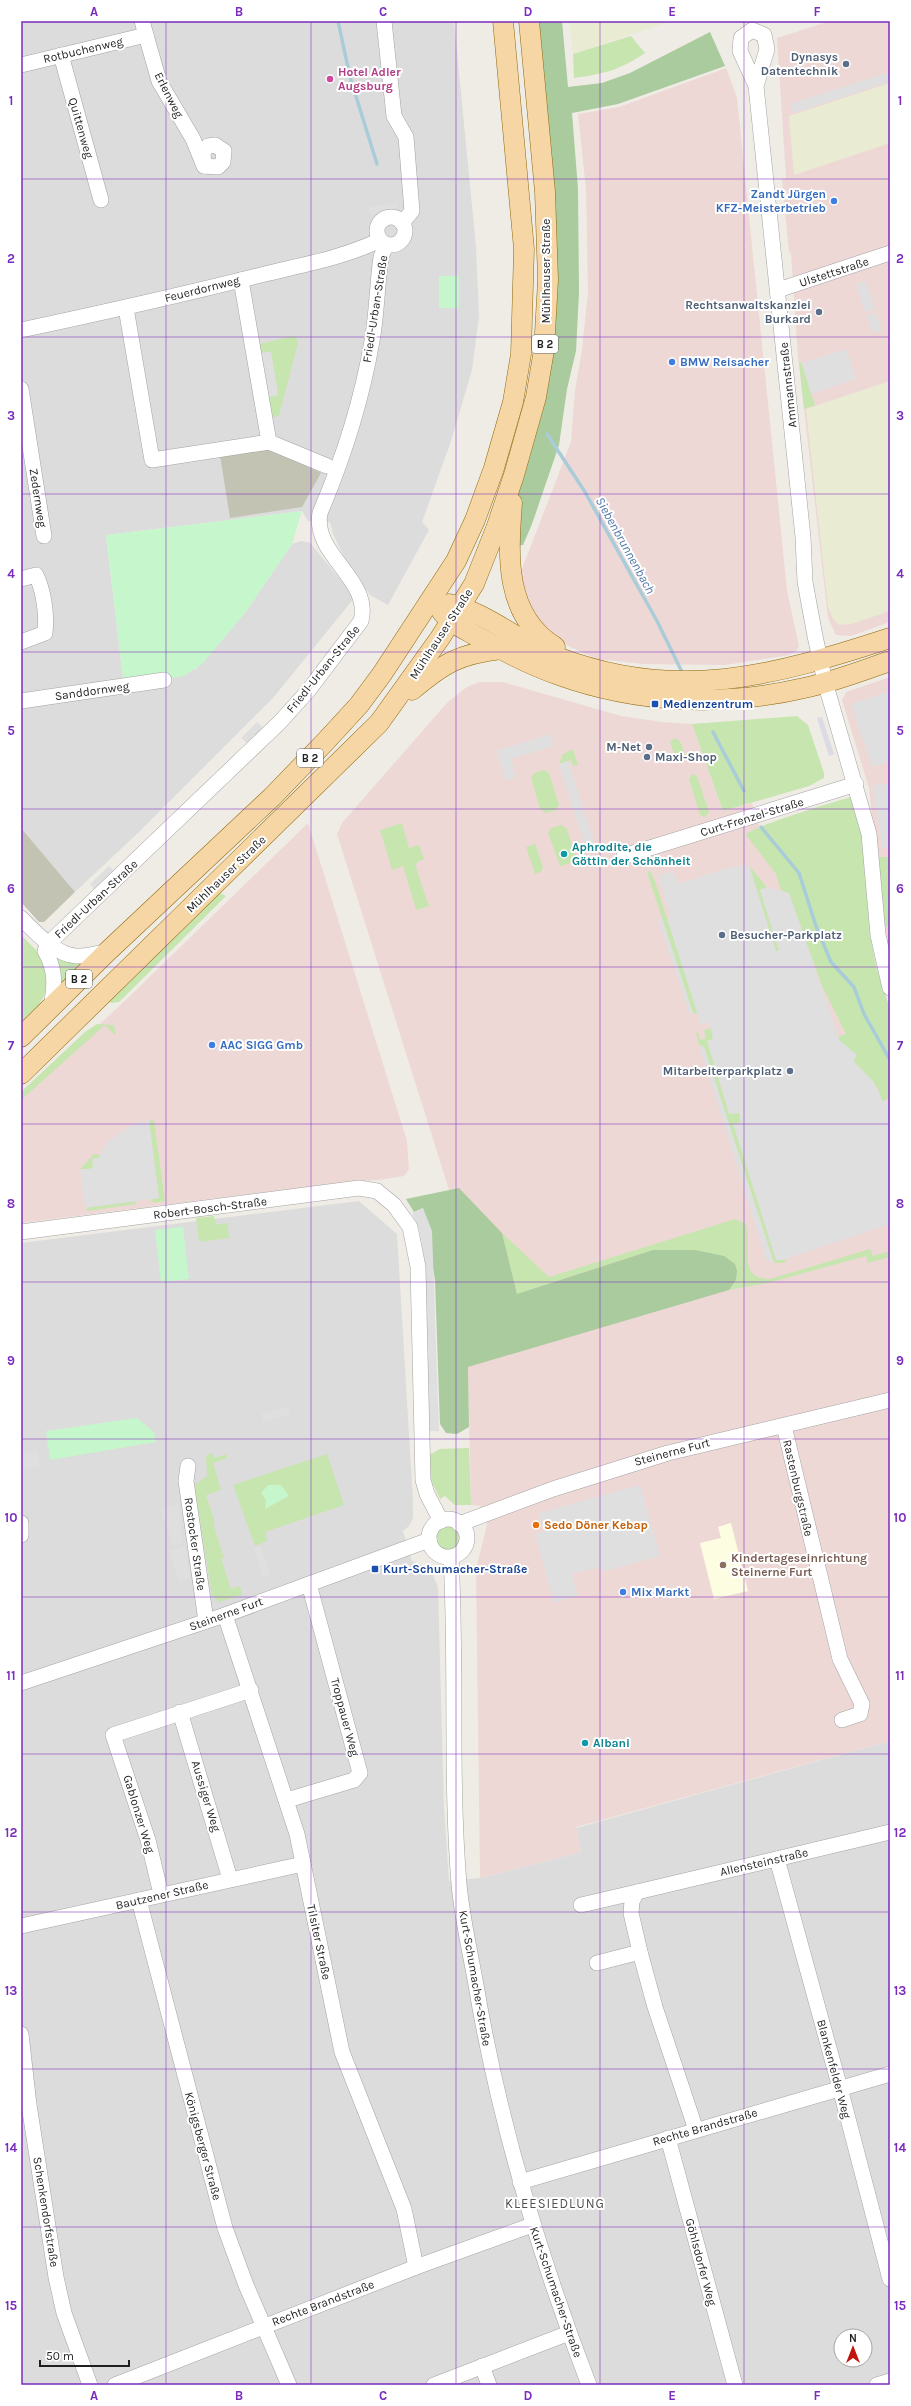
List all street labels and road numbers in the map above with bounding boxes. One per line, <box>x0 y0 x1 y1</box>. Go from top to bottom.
street label: Rotbuchenweg <box>42 34 124 66</box>
street label: Erlenweg <box>152 70 187 120</box>
street label: Quittenweg <box>66 96 96 160</box>
street label: Mühlhauser Straße <box>539 218 553 324</box>
street label: Friedl-Urban-Straße <box>360 254 390 364</box>
street label: Ulstettstraße <box>797 254 871 290</box>
street label: Feuerdornweg <box>163 273 241 305</box>
road number: B 2 <box>532 335 558 353</box>
street label: Ammannstraße <box>777 342 799 428</box>
street label: Zedernweg <box>26 467 50 529</box>
street label: Mühlhauser Straße <box>407 586 475 682</box>
street label: Friedl-Urban-Straße <box>283 622 363 716</box>
street label: Sanddornweg <box>54 679 130 703</box>
road number: B 2 <box>297 749 323 767</box>
street label: Curt-Frenzel-Straße <box>699 795 805 839</box>
street label: Mühlhauser Straße <box>183 832 269 916</box>
street label: Friedl-Urban-Straße <box>52 857 140 941</box>
road number: B 2 <box>66 970 92 988</box>
street label: Robert-Bosch-Straße <box>152 1194 268 1222</box>
street label: Steinerne Furt <box>633 1435 712 1469</box>
street label: Rastenburgstraße <box>780 1438 816 1538</box>
street label: Rostocker Straße <box>182 1497 208 1591</box>
street label: Steinerne Furt <box>187 1594 265 1634</box>
street label: Troppauer Weg <box>328 1676 362 1758</box>
street label: Aussiger Weg <box>189 1759 224 1834</box>
street label: Gablonzer Weg <box>120 1773 158 1855</box>
street label: Allensteinstraße <box>719 1845 809 1879</box>
street label: Bautzener Straße <box>114 1878 210 1912</box>
street label: Tilsiter Straße <box>304 1903 334 1981</box>
street label: Kurt-Schumacher-Straße <box>456 1909 494 2047</box>
street label: Blankenfelder Weg <box>814 2018 854 2120</box>
street label: Königsberger Straße <box>182 2090 224 2202</box>
street label: Rechte Brandstraße <box>651 2105 759 2149</box>
street label: Schenkendorfstraße <box>30 2156 62 2268</box>
street label: Göhlsdorfer Weg <box>683 2217 719 2307</box>
street label: Kurt-Schumacher-Straße <box>527 2225 585 2359</box>
street label: Rechte Brandstraße <box>270 2277 376 2329</box>

